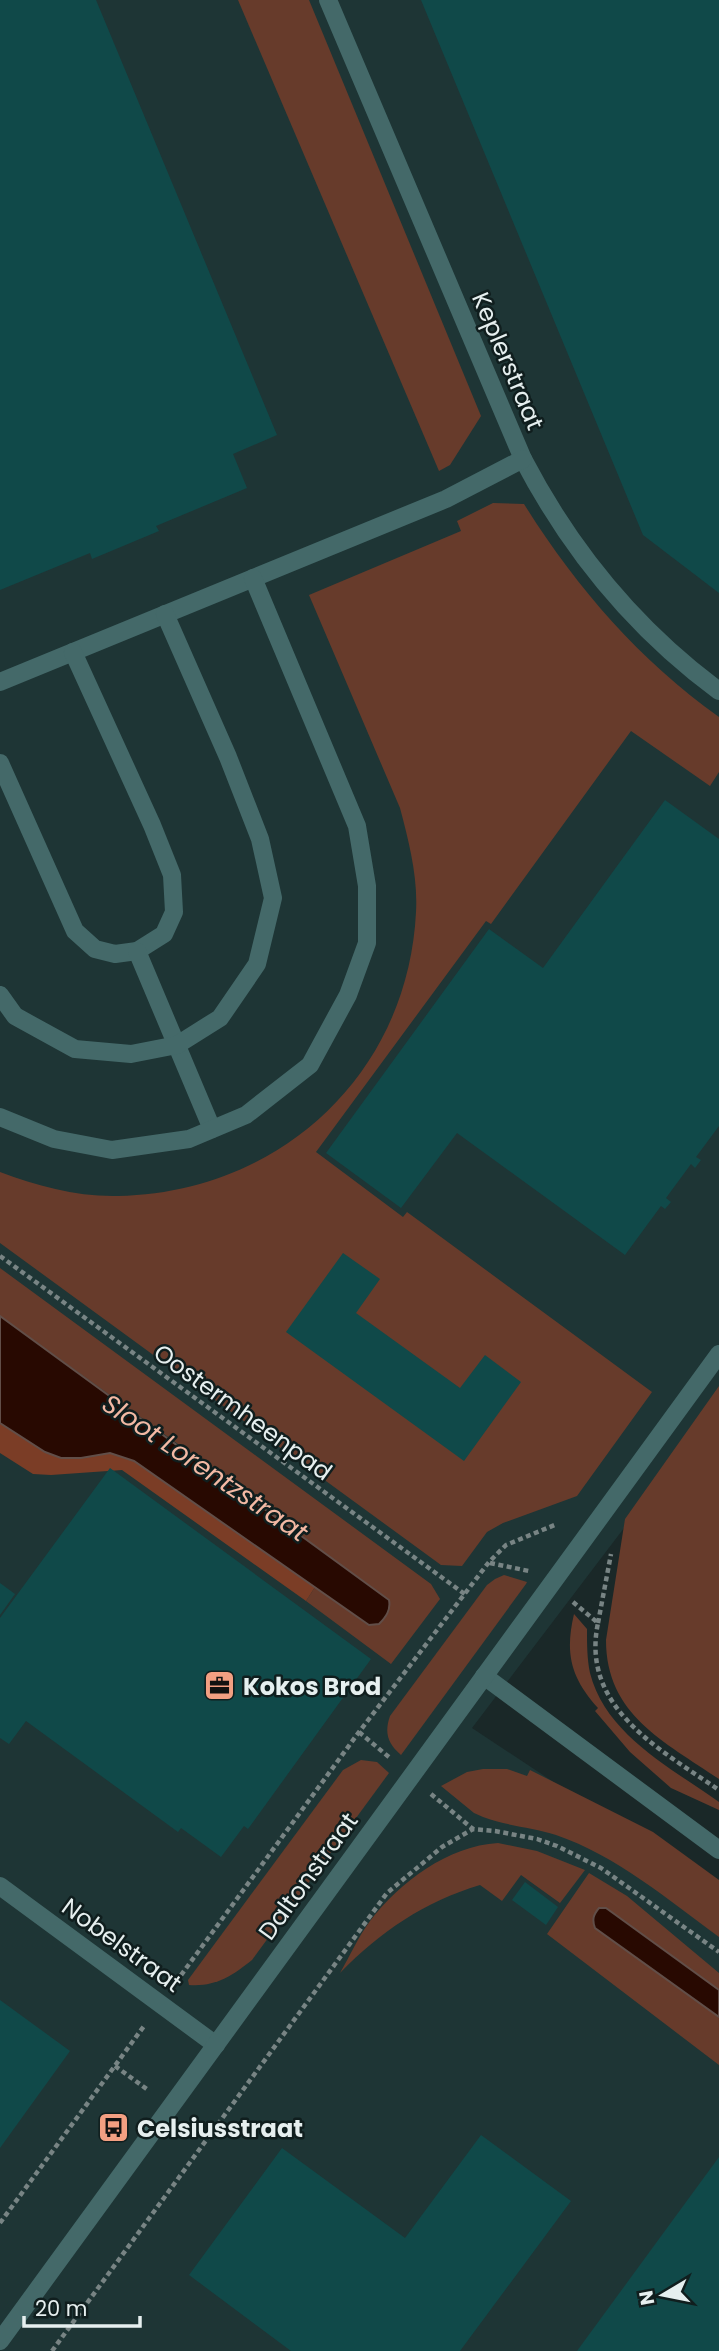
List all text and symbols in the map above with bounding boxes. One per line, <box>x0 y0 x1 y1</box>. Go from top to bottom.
street label: Keplerstraat <box>464 287 552 435</box>
street label: Oostermheenpad <box>147 1336 339 1488</box>
water label: Sloot Lorentzstraat <box>95 1386 315 1551</box>
office icon: Kokos Brod <box>203 1669 237 1703</box>
place label: Kokos Brod <box>243 1670 381 1703</box>
street label: Daltonstraat <box>251 1806 365 1946</box>
street label: Nobelstraat <box>55 1890 189 2000</box>
bus stop icon: Celsiusstraat <box>97 2111 131 2145</box>
place label: Celsiusstraat <box>137 2112 303 2145</box>
north arrow <box>628 2260 698 2330</box>
scale bar <box>24 2284 140 2328</box>
text: N <box>632 2288 661 2307</box>
text: 20 m <box>35 2294 88 2323</box>

